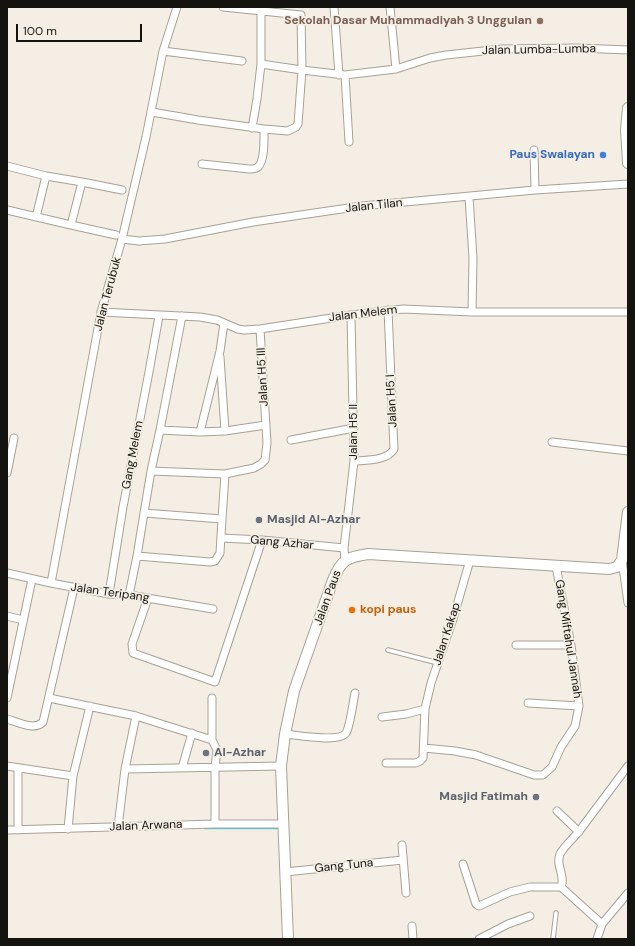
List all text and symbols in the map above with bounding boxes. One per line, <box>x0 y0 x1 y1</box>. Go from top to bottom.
place label: Sekolah Dasar Muhammadiyah 3 Unggulan <box>284 14 532 28</box>
scale bar <box>18 16 144 42</box>
marker: Sekolah Dasar Muhammadiyah 3 Unggulan <box>535 16 545 26</box>
text: 100 m <box>23 23 57 39</box>
street label: Jalan Lumba-Lumba <box>482 42 596 58</box>
place label: Paus Swalayan <box>509 148 595 162</box>
marker: Paus Swalayan <box>598 150 608 160</box>
street label: Jalan Tilan <box>345 196 403 216</box>
street label: Jalan Terubuk <box>91 255 125 333</box>
street label: Jalan Melem <box>328 303 398 325</box>
street label: Jalan H5 III <box>254 347 272 407</box>
street label: Jalan H5 I <box>383 374 401 428</box>
street label: Jalan H5 II <box>347 404 361 460</box>
street label: Gang Melem <box>119 420 147 490</box>
place label: Masjid Al-Azhar <box>267 513 360 527</box>
marker: Masjid Al-Azhar <box>254 515 264 525</box>
street label: Gang Azhar <box>250 533 314 553</box>
street label: Jalan Paus <box>311 568 345 628</box>
street label: Gang Miftahul Jannah <box>551 579 585 699</box>
street label: Jalan Teripang <box>70 580 150 606</box>
street label: Jalan Kakap <box>430 601 464 667</box>
place label: kopi paus <box>360 603 416 617</box>
marker: kopi paus <box>347 605 357 615</box>
place label: Al-Azhar <box>214 746 266 760</box>
marker: Al-Azhar <box>201 748 211 758</box>
place label: Masjid Fatimah <box>439 790 528 804</box>
marker: Masjid Fatimah <box>531 792 541 802</box>
street label: Jalan Arwana <box>109 818 183 834</box>
street label: Gang Tuna <box>314 856 374 876</box>

